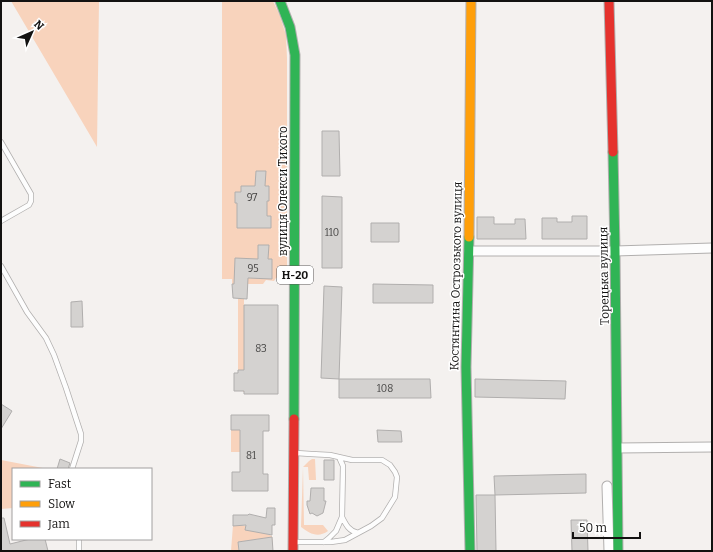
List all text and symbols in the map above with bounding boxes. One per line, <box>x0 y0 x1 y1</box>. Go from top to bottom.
north arrow <box>12 12 52 52</box>
text: N <box>31 18 47 33</box>
street label: вулиця Олекси Тихого <box>276 126 290 256</box>
street label: Костянтина Острозького вулиця <box>447 181 465 371</box>
house number: 97 <box>247 192 257 204</box>
street label: Торецька вулиця <box>596 226 612 325</box>
house number: 110 <box>325 227 339 239</box>
house number: 95 <box>247 263 259 275</box>
road number: Н-20 <box>277 266 313 284</box>
house number: 83 <box>255 343 267 355</box>
house number: 108 <box>377 383 393 395</box>
house number: 81 <box>246 450 256 462</box>
legend <box>12 468 152 540</box>
text: Fast <box>48 477 72 491</box>
text: Slow <box>48 497 75 511</box>
scale bar <box>573 514 640 540</box>
text: Jam <box>47 517 70 531</box>
text: 50 m <box>579 521 608 535</box>

